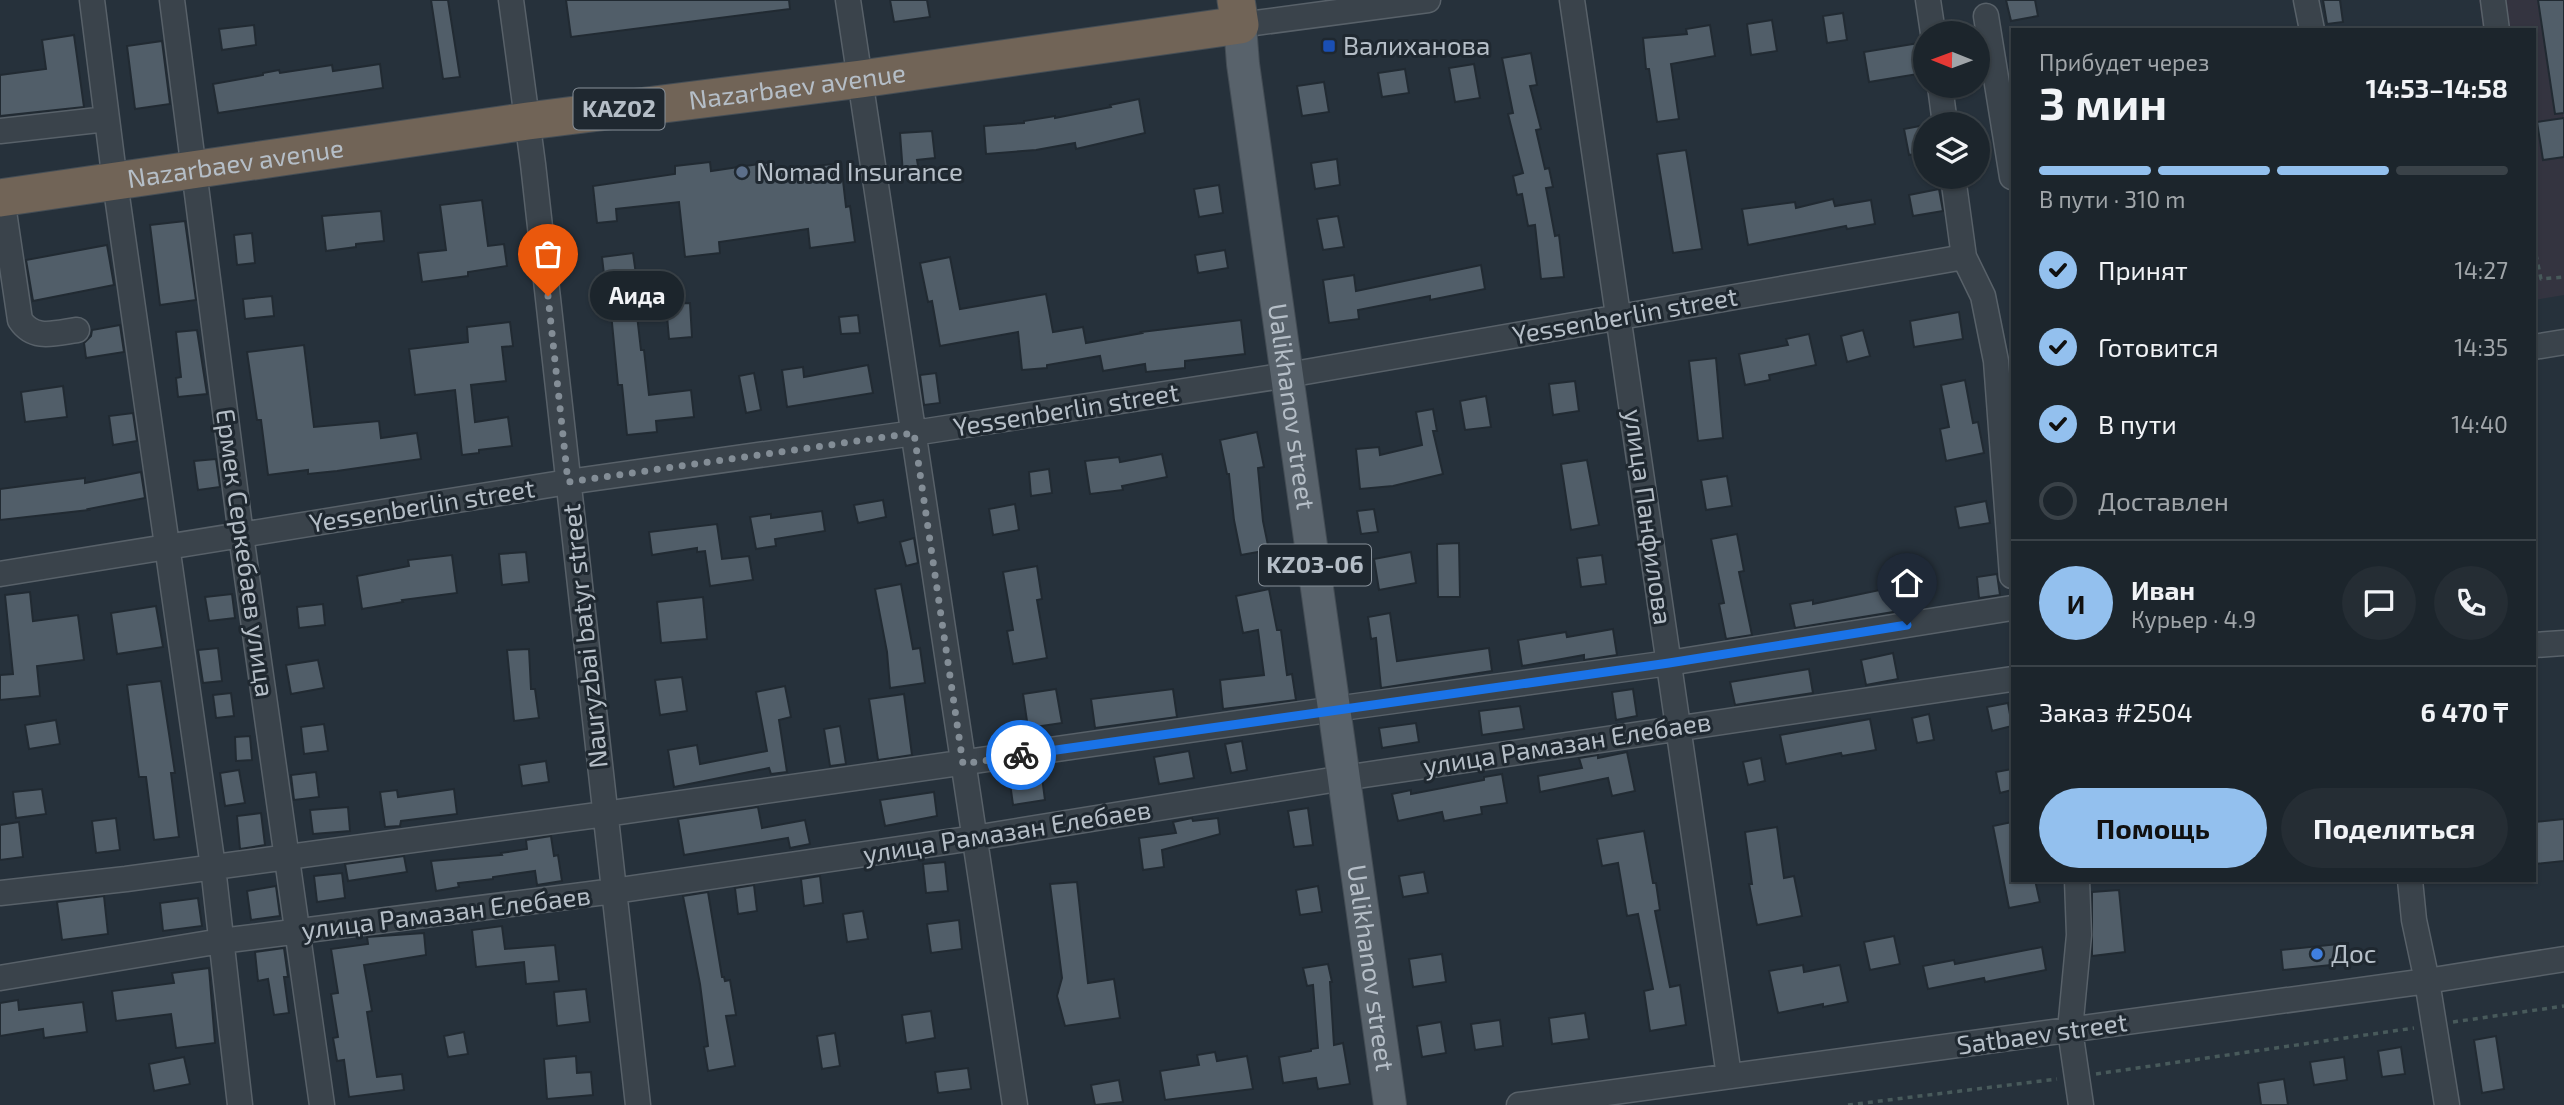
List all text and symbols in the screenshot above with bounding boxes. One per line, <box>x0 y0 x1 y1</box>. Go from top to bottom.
north arrow <box>1913 21 1990 98</box>
map controls <box>1913 21 1990 189</box>
place label: Валиханова <box>1343 29 1490 60</box>
marker: Валиханова <box>1321 38 1337 54</box>
text: Прибудет через <box>2039 48 2209 76</box>
street label: Nazarbaev avenue <box>687 56 908 115</box>
text: 14:53–14:58 <box>2366 72 2508 103</box>
text: 3 мин <box>2039 74 2167 129</box>
road number: KАZ02 <box>574 88 664 130</box>
button: layers <box>1913 112 1990 189</box>
street label: Nazarbaev avenue <box>125 131 346 193</box>
place label: Nomad Insurance <box>756 155 963 186</box>
marker: Nomad Insurance <box>734 164 750 180</box>
text: В пути · 310 m <box>2039 185 2185 213</box>
pin <box>518 224 578 296</box>
icon: bag <box>529 235 567 273</box>
icon: check <box>2039 251 2077 289</box>
text: Принят <box>2098 254 2188 285</box>
text: 14:27 <box>2455 256 2508 284</box>
callout: Аида <box>590 272 684 320</box>
street label: Yessenberlin street <box>1510 279 1740 350</box>
text: Аида <box>609 281 665 309</box>
street label: Ualikhanov street <box>1263 301 1323 512</box>
icon: check <box>2039 328 2077 366</box>
text: Готовится <box>2098 331 2219 362</box>
text: 14:35 <box>2454 333 2508 361</box>
street label: Yessenberlin street <box>951 375 1181 442</box>
icon: check <box>2039 405 2077 443</box>
street label: Ермек Серкебаев улица <box>210 407 282 699</box>
street label: улица Панфилова <box>1618 407 1680 627</box>
text: В пути <box>2098 408 2177 439</box>
text: 14:40 <box>2451 410 2508 438</box>
street label: Yessenberlin street <box>307 471 537 538</box>
text: Доставлен <box>2098 485 2229 516</box>
street label: Nauryzbai batyr street <box>554 502 613 770</box>
road number: KZ03-06 <box>1259 544 1371 586</box>
pin <box>1877 553 1937 625</box>
icon: home <box>1888 564 1926 602</box>
button: chat <box>2342 566 2416 640</box>
button: phone <box>2434 566 2508 640</box>
text: Иван <box>2131 574 2195 605</box>
text: И <box>2067 588 2085 619</box>
text: Курьер · 4.9 <box>2131 605 2256 633</box>
text: Заказ #2504 <box>2039 696 2193 727</box>
text: 6 470 ₸ <box>2421 696 2508 727</box>
street label: улица Рамазан Елебаев <box>1421 704 1713 782</box>
courier <box>986 720 1056 790</box>
icon: bike <box>1002 736 1040 774</box>
button: Помощь <box>2039 788 2267 868</box>
button: Поделиться <box>2281 788 2508 868</box>
street label: улица Рамазан Елебаев <box>861 792 1153 870</box>
street label: Ualikhanov street <box>1342 862 1402 1073</box>
street label: улица Рамазан Елебаев <box>299 878 592 946</box>
place label: Дос <box>2331 937 2377 968</box>
marker: Дос <box>2309 946 2325 962</box>
street label: Satbaev street <box>1955 1005 2129 1060</box>

